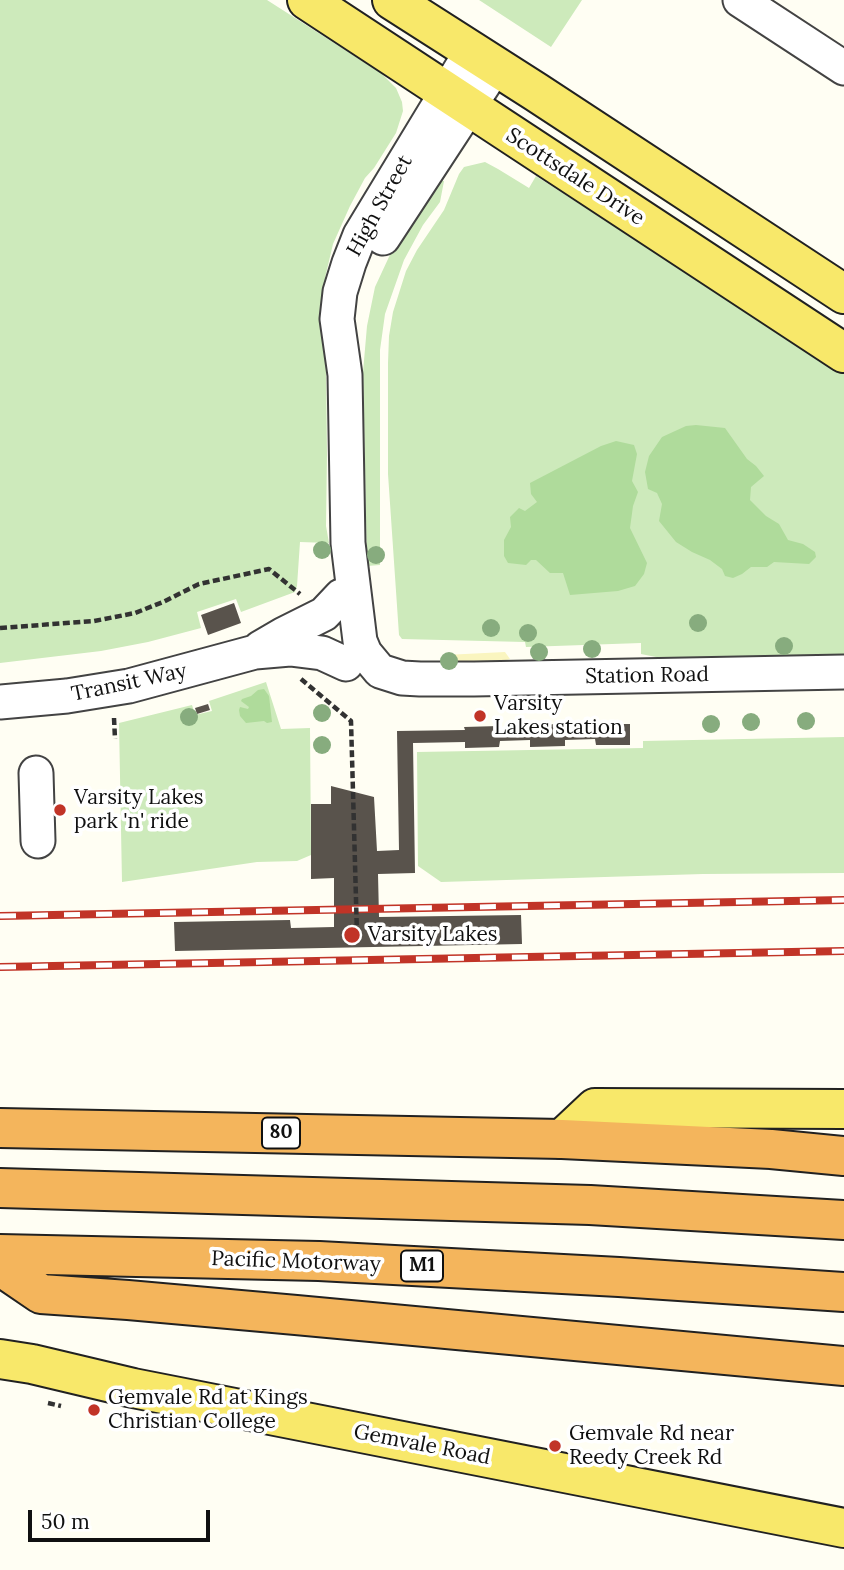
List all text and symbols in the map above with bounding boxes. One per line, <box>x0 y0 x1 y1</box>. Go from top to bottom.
street label: Scottsdale Drive <box>501 123 649 231</box>
street label: High Street <box>342 151 418 261</box>
street label: Transit Way <box>69 659 189 707</box>
street label: Station Road <box>585 662 709 690</box>
place label: Varsity Lakes station <box>494 691 623 741</box>
marker: Varsity Lakes station <box>472 708 488 724</box>
place label: Varsity Lakes park 'n' ride <box>74 785 204 835</box>
marker: Varsity Lakes park 'n' ride <box>52 802 68 818</box>
place label: Varsity Lakes <box>368 922 498 948</box>
marker: Varsity Lakes <box>342 925 362 945</box>
road number: 80 <box>262 1118 300 1148</box>
street label: Pacific Motorway <box>211 1246 381 1278</box>
road number: M1 <box>401 1250 443 1282</box>
place label: Gemvale Rd at Kings Christian College <box>108 1385 308 1435</box>
marker: Gemvale Rd at Kings Christian College <box>86 1402 102 1418</box>
street label: Gemvale Road <box>352 1419 492 1471</box>
place label: Gemvale Rd near Reedy Creek Rd <box>569 1421 734 1471</box>
marker: Gemvale Rd near Reedy Creek Rd <box>547 1438 563 1454</box>
scale bar <box>32 1496 214 1540</box>
text: 50 m <box>41 1508 90 1535</box>

